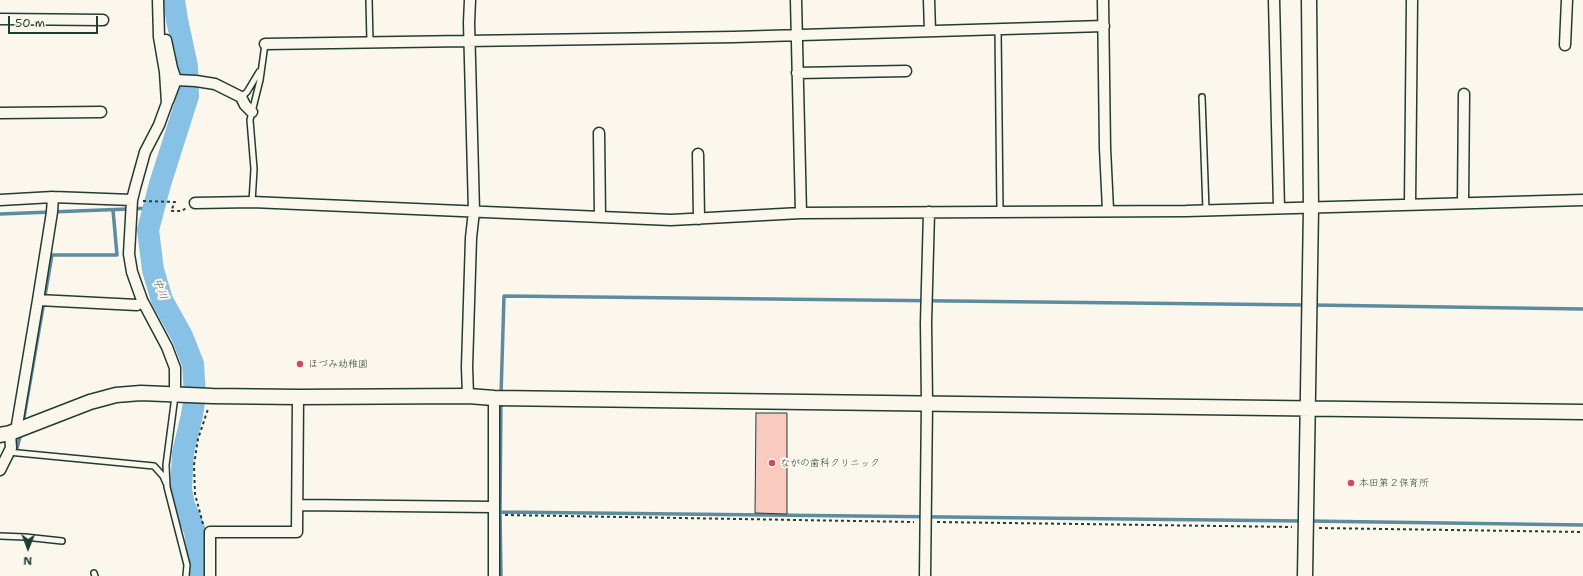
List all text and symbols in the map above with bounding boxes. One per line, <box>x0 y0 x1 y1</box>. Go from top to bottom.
scale bar <box>10 8 100 34</box>
text: 50 m <box>15 15 45 31</box>
water label: 中川 <box>150 276 170 302</box>
place label: ほづみ幼稚園 <box>308 358 368 370</box>
marker: ほづみ幼稚園 <box>295 359 305 369</box>
place label: ながの歯科クリニック <box>780 457 880 469</box>
marker: ながの歯科クリニック <box>767 458 777 468</box>
place label: 本田第２保育所 <box>1359 477 1429 489</box>
marker: 本田第２保育所 <box>1346 478 1356 488</box>
north arrow <box>8 528 48 568</box>
text: N <box>23 553 32 568</box>

